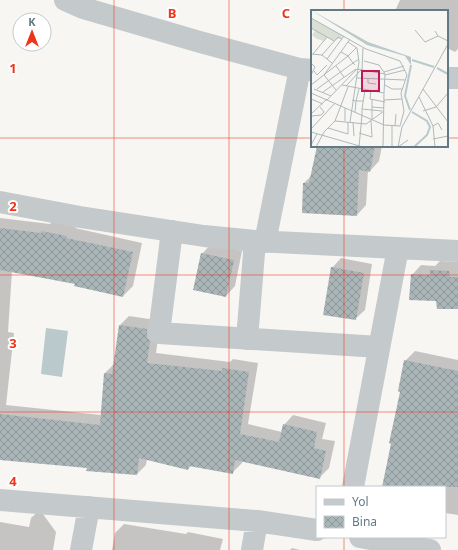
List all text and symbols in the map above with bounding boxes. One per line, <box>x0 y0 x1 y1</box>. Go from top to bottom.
text: B <box>168 4 176 22</box>
text: C <box>282 4 290 22</box>
inset map <box>311 10 448 147</box>
north arrow <box>12 12 52 52</box>
text: K <box>28 14 36 29</box>
text: 1 <box>9 59 17 77</box>
text: 2 <box>9 197 17 215</box>
text: 3 <box>9 334 17 352</box>
text: 4 <box>9 472 17 490</box>
legend <box>316 486 446 538</box>
text: Yol <box>352 493 369 510</box>
text: Bina <box>352 513 377 530</box>

